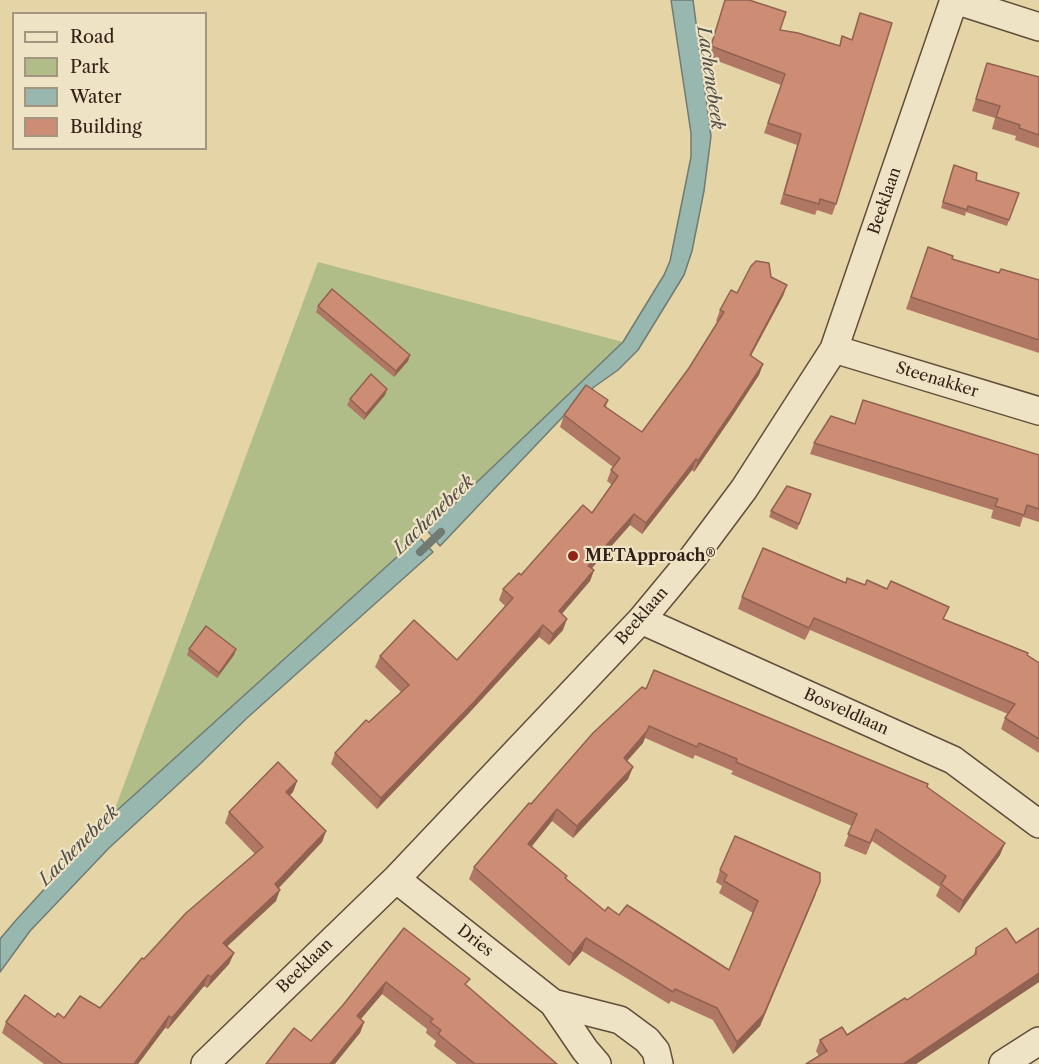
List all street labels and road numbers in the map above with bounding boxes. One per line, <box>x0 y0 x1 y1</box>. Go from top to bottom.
street label: Beeklaan <box>865 165 905 237</box>
street label: Steenakker <box>893 358 981 402</box>
street label: Beeklaan <box>612 583 672 649</box>
street label: Bosveldlaan <box>800 685 892 739</box>
street label: Dries <box>453 921 497 961</box>
street label: Beeklaan <box>273 935 337 997</box>

